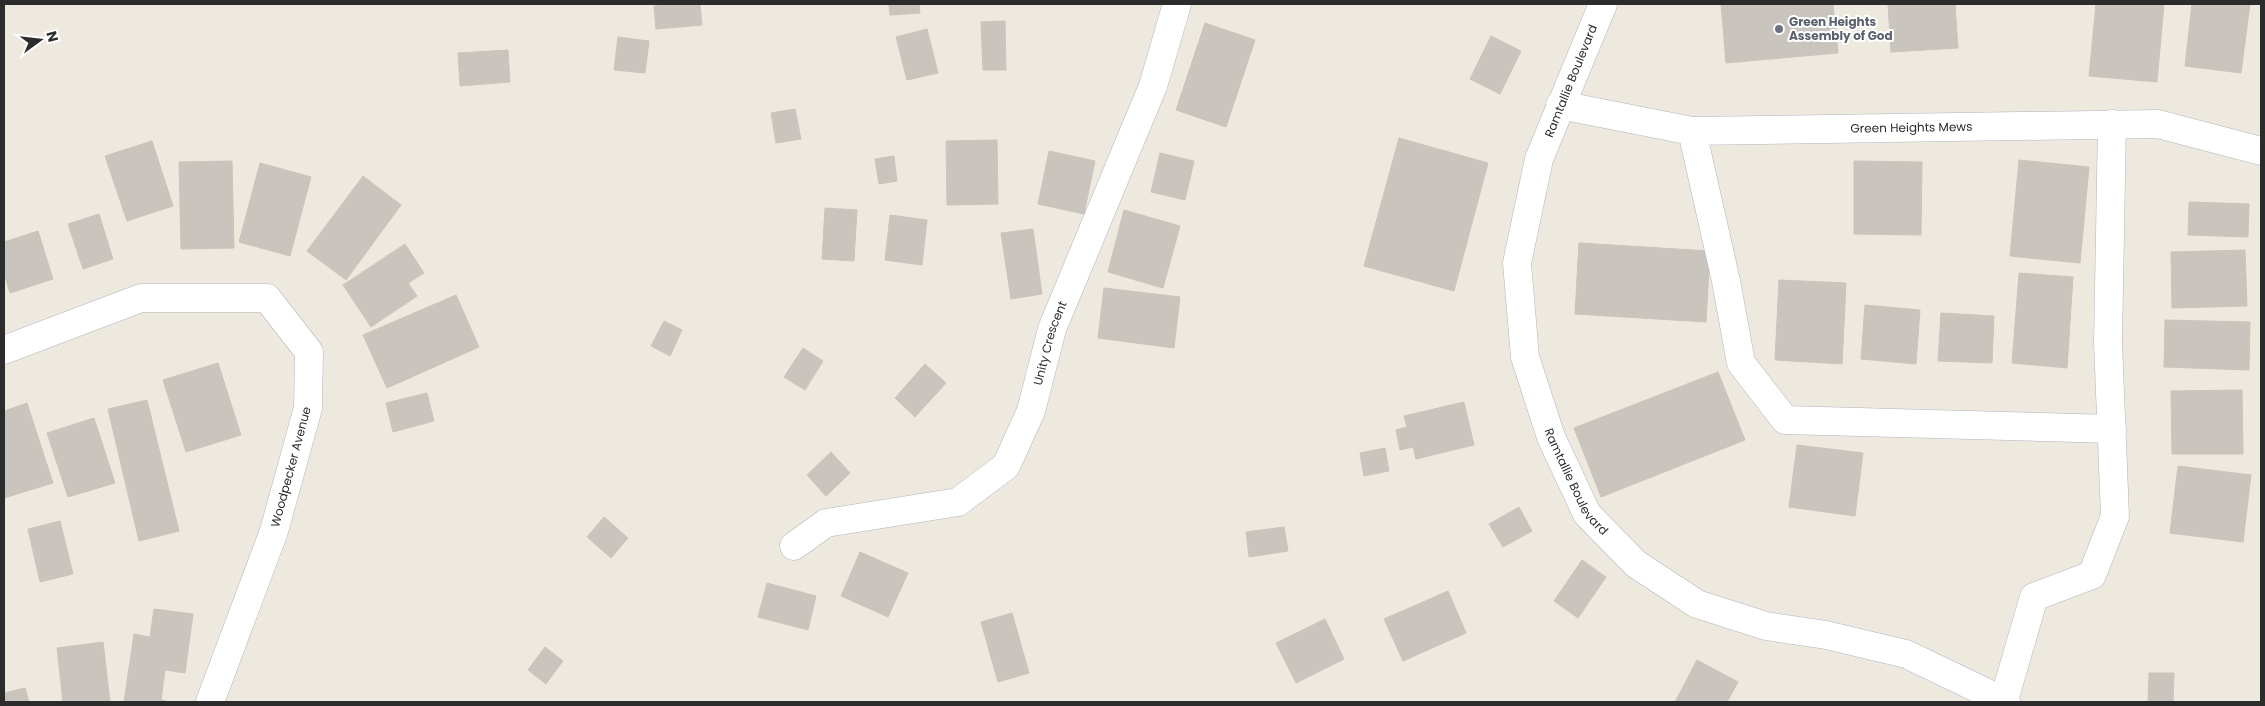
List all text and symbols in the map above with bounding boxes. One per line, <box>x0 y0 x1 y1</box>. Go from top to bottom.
place label: Green Heights Assembly of God <box>1789 13 1893 44</box>
north arrow <box>15 15 65 65</box>
street label: Ramtallie Boulevard <box>1540 22 1601 140</box>
marker: Green Heights Assembly of God <box>1773 23 1785 35</box>
text: N <box>42 29 64 44</box>
street label: Green Heights Mews <box>1850 118 1973 137</box>
street label: Unity Crescent <box>1029 298 1071 387</box>
street label: Woodpecker Avenue <box>266 405 315 529</box>
street label: Ramtallie Boulevard <box>1541 426 1612 539</box>

